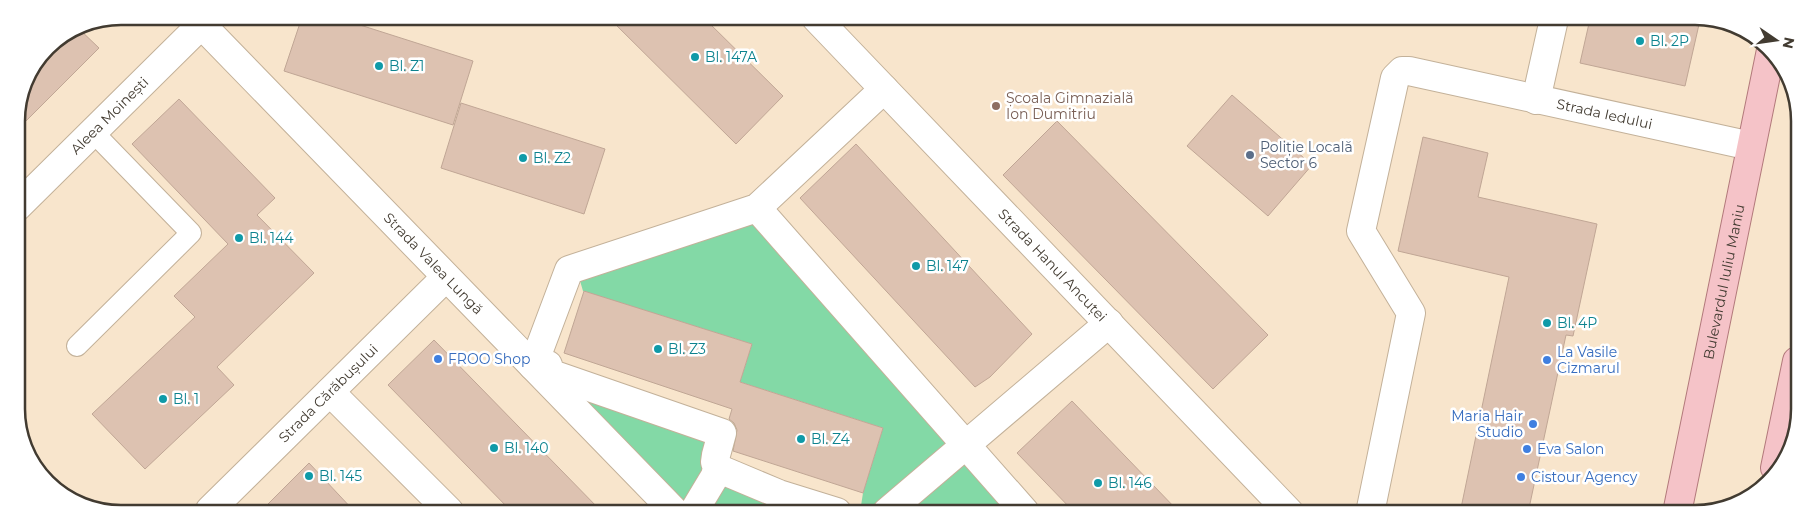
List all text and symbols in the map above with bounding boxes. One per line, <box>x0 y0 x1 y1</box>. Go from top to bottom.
north arrow <box>1751 15 1801 65</box>
place label: Bl. 2P <box>1650 32 1689 50</box>
marker: Bl. 2P <box>1634 35 1646 47</box>
text: N <box>1779 35 1799 50</box>
place label: Bl. 147A <box>705 48 758 66</box>
marker: Bl. 147A <box>689 51 701 63</box>
place label: Bl. Z1 <box>389 57 424 75</box>
marker: Bl. Z1 <box>373 60 385 72</box>
street label: Aleea Moinești <box>67 73 152 158</box>
place label: Școala Gimnazială Ion Dumitriu <box>1006 89 1133 123</box>
street label: Strada Iedului <box>1555 95 1654 133</box>
marker: Școala Gimnazială Ion Dumitriu <box>990 100 1002 112</box>
place label: Poliție Locală Sector 6 <box>1260 138 1353 172</box>
place label: Bl. Z2 <box>533 149 571 167</box>
marker: Poliție Locală Sector 6 <box>1244 149 1256 161</box>
marker: Bl. Z2 <box>517 152 529 164</box>
street label: Bulevardul Iuliu Maniu <box>1699 202 1749 361</box>
street label: Strada Hanul Ancuței <box>994 205 1111 325</box>
street label: Strada Valea Lungă <box>380 209 487 318</box>
place label: Bl. 144 <box>249 229 294 247</box>
marker: Bl. 144 <box>233 232 245 244</box>
place label: Bl. 147 <box>926 257 969 275</box>
marker: Bl. 147 <box>910 260 922 272</box>
place label: Bl. 4P <box>1557 314 1597 332</box>
marker: Bl. 4P <box>1541 317 1553 329</box>
street label: Strada Cărăbușului <box>275 340 382 446</box>
place label: Bl. Z3 <box>668 340 706 358</box>
marker: Bl. Z3 <box>652 343 664 355</box>
place label: La Vasile Cizmarul <box>1557 343 1620 377</box>
place label: FROO Shop <box>448 350 531 368</box>
marker: FROO Shop <box>432 353 444 365</box>
marker: La Vasile Cizmarul <box>1541 354 1553 366</box>
place label: Bl. 1 <box>173 390 199 408</box>
marker: Bl. 1 <box>157 393 169 405</box>
place label: Maria Hair Studio <box>1451 407 1523 441</box>
marker: Maria Hair Studio <box>1527 418 1539 430</box>
place label: Bl. Z4 <box>811 430 851 448</box>
marker: Bl. Z4 <box>795 433 807 445</box>
place label: Bl. 140 <box>504 439 549 457</box>
place label: Eva Salon <box>1537 440 1604 458</box>
marker: Bl. 140 <box>488 442 500 454</box>
marker: Eva Salon <box>1521 443 1533 455</box>
place label: Bl. 145 <box>319 467 362 485</box>
place label: Cistour Agency <box>1531 468 1638 486</box>
marker: Bl. 145 <box>303 470 315 482</box>
marker: Cistour Agency <box>1515 471 1527 483</box>
place label: Bl. 146 <box>1108 474 1152 492</box>
marker: Bl. 146 <box>1092 477 1104 489</box>

